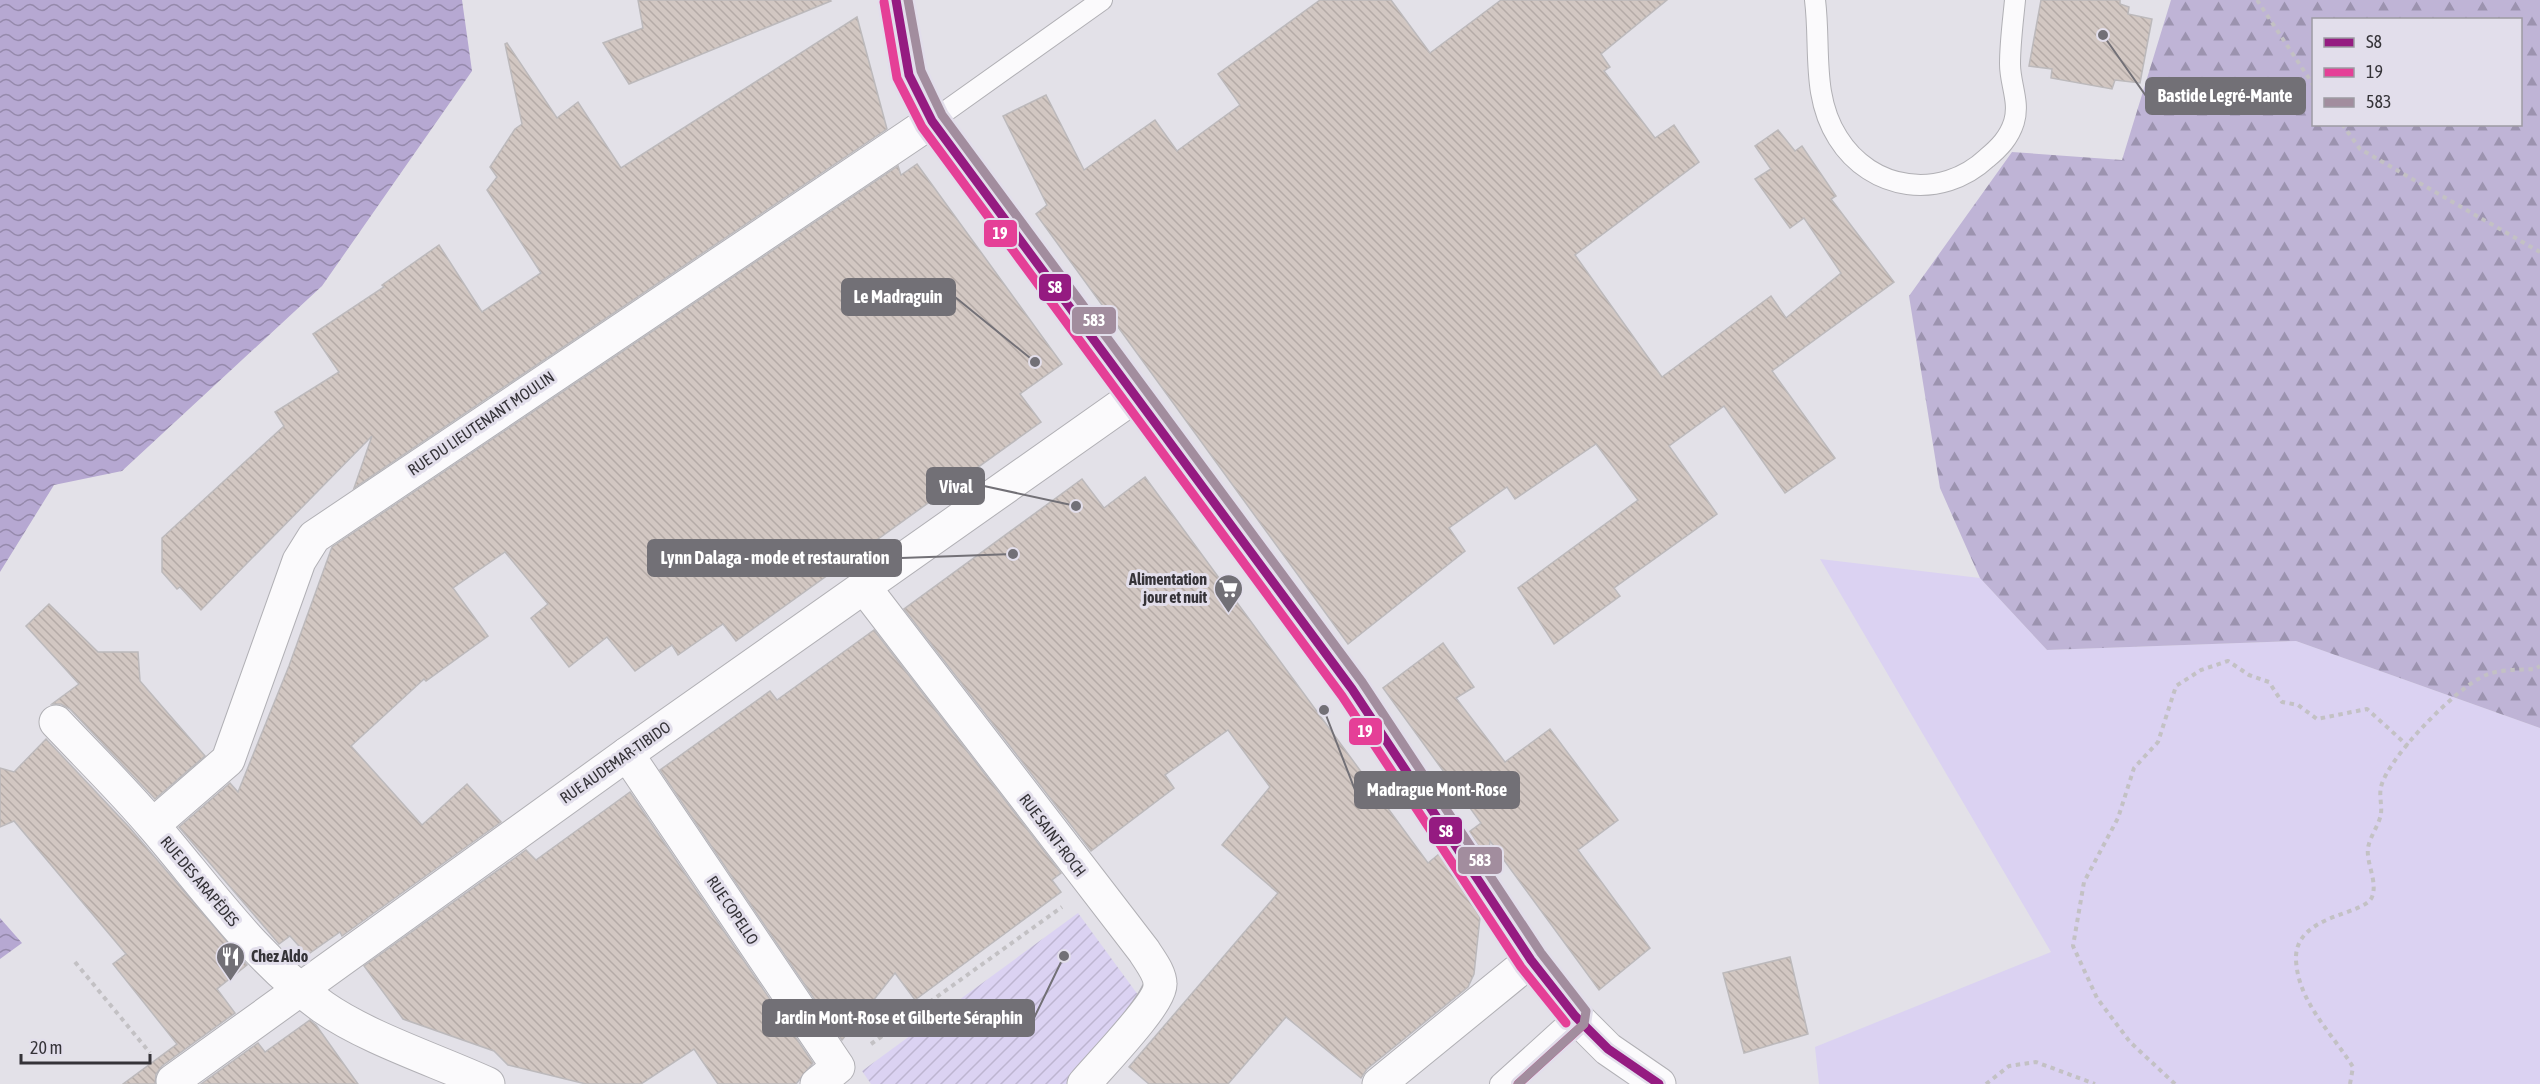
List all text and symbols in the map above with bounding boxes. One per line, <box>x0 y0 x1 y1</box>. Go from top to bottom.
legend <box>2312 18 2522 126</box>
text: S8 <box>2366 31 2382 52</box>
text: 19 <box>2366 61 2383 82</box>
callout: Bastide Legré-Mante <box>2146 78 2305 114</box>
text: Bastide Legré-Mante <box>2158 85 2292 106</box>
text: 583 <box>2366 91 2391 112</box>
line badge: 19 <box>983 219 1018 248</box>
text: 19 <box>992 224 1008 242</box>
line badge: S8 <box>1038 273 1072 302</box>
text: S8 <box>1048 278 1063 296</box>
callout: Le Madraguin <box>842 279 955 315</box>
text: Le Madraguin <box>853 286 943 307</box>
line badge: 583 <box>1071 306 1117 335</box>
text: 583 <box>1083 311 1105 329</box>
street label: RUE DU LIEUTENANT MOULIN <box>404 367 558 479</box>
callout: Vival <box>927 468 984 504</box>
text: Vival <box>938 476 973 497</box>
callout: Lynn Dalaga - mode et restauration <box>648 540 901 576</box>
text: Lynn Dalaga - mode et restauration <box>661 547 890 568</box>
place label: Alimentation jour et nuit <box>1128 570 1207 606</box>
supermarket icon: Alimentation jour et nuit <box>1212 572 1244 614</box>
street label: RUE AUDEMAR-TIBIDO <box>556 717 674 807</box>
line badge: 19 <box>1348 717 1383 746</box>
text: 19 <box>1357 722 1373 740</box>
callout: Madrague Mont-Rose <box>1355 772 1519 808</box>
text: Madrague Mont-Rose <box>1367 779 1507 800</box>
street label: RUE SAINT-ROCH <box>1016 790 1090 880</box>
line badge: S8 <box>1428 816 1463 845</box>
text: S8 <box>1439 822 1454 840</box>
street label: RUE DES ARAPÈDES <box>157 832 243 930</box>
line badge: 583 <box>1457 846 1503 875</box>
text: 583 <box>1469 851 1491 869</box>
street label: RUE COPELLO <box>704 872 762 948</box>
restaurant icon: Chez Aldo <box>214 940 246 982</box>
place label: Chez Aldo <box>251 947 309 965</box>
callout: Jardin Mont-Rose et Gilberte Séraphin <box>763 1000 1034 1036</box>
text: Jardin Mont-Rose et Gilberte Séraphin <box>774 1007 1023 1028</box>
scale bar <box>21 1027 150 1065</box>
text: 20 m <box>30 1037 62 1058</box>

